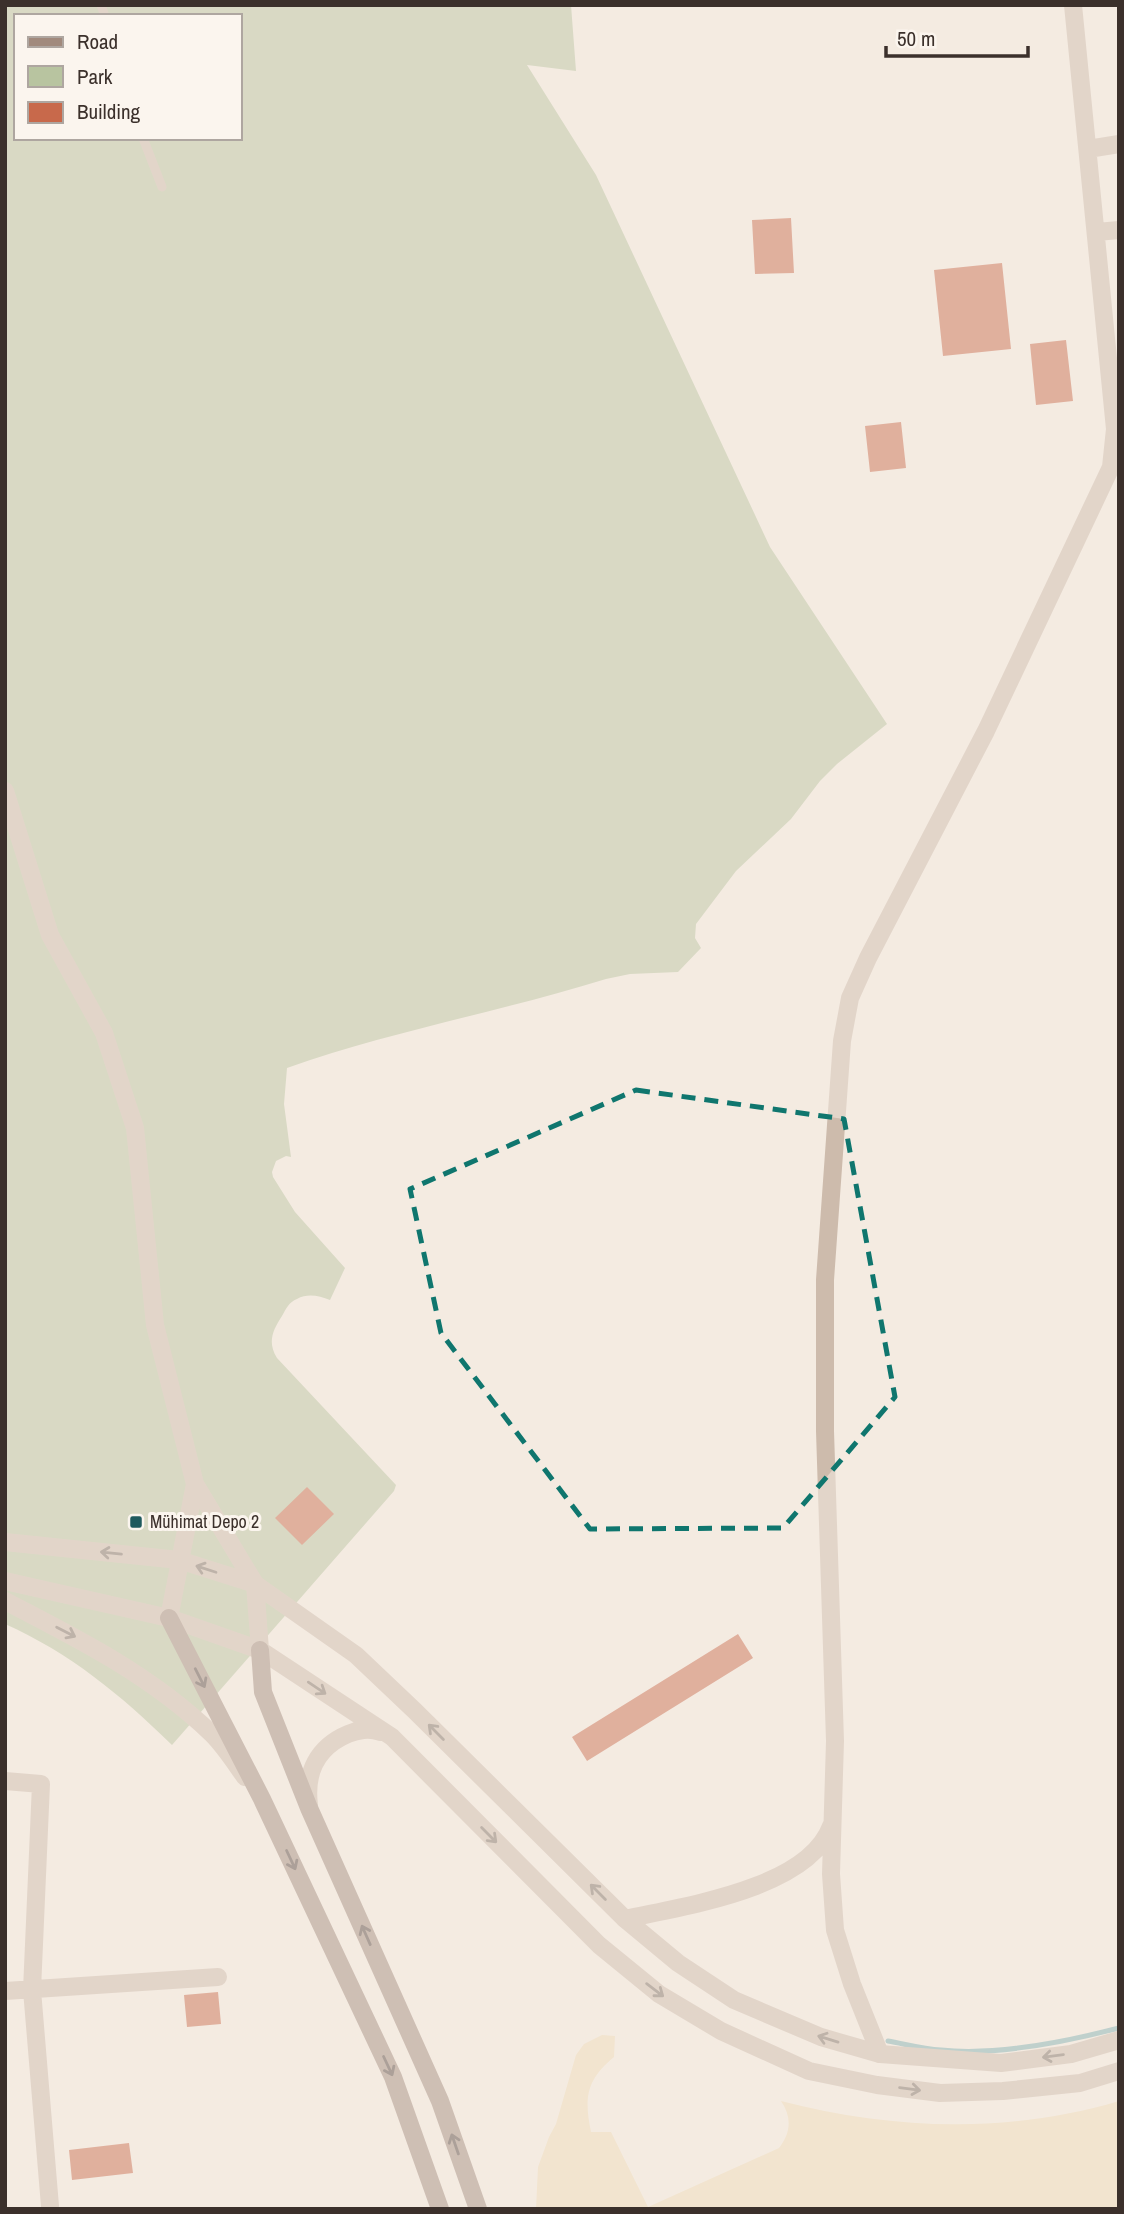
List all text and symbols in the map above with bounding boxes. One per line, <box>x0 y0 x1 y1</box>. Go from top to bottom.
legend <box>14 14 242 140</box>
scale bar <box>886 14 1028 58</box>
text: 50 m <box>897 24 935 53</box>
text: Road <box>77 27 118 56</box>
text: Park <box>77 62 113 91</box>
text: Building <box>77 97 141 126</box>
place label: Mühimat Depo 2 <box>150 1509 259 1534</box>
marker: Mühimat Depo 2 <box>128 1514 144 1530</box>
one-way arrow <box>101 1546 123 1559</box>
one-way arrow <box>195 1561 217 1574</box>
one-way arrow <box>55 1625 76 1639</box>
one-way arrow <box>194 1667 208 1688</box>
one-way arrow <box>307 1681 326 1695</box>
one-way arrow <box>428 1723 445 1740</box>
one-way arrow <box>480 1826 497 1843</box>
one-way arrow <box>285 1849 298 1871</box>
one-way arrow <box>589 1884 606 1901</box>
one-way arrow <box>359 1925 372 1946</box>
one-way arrow <box>645 1983 664 1998</box>
one-way arrow <box>818 2032 840 2044</box>
one-way arrow <box>1042 2050 1065 2063</box>
one-way arrow <box>381 2055 395 2076</box>
one-way arrow <box>898 2083 920 2096</box>
one-way arrow <box>448 2134 460 2156</box>

